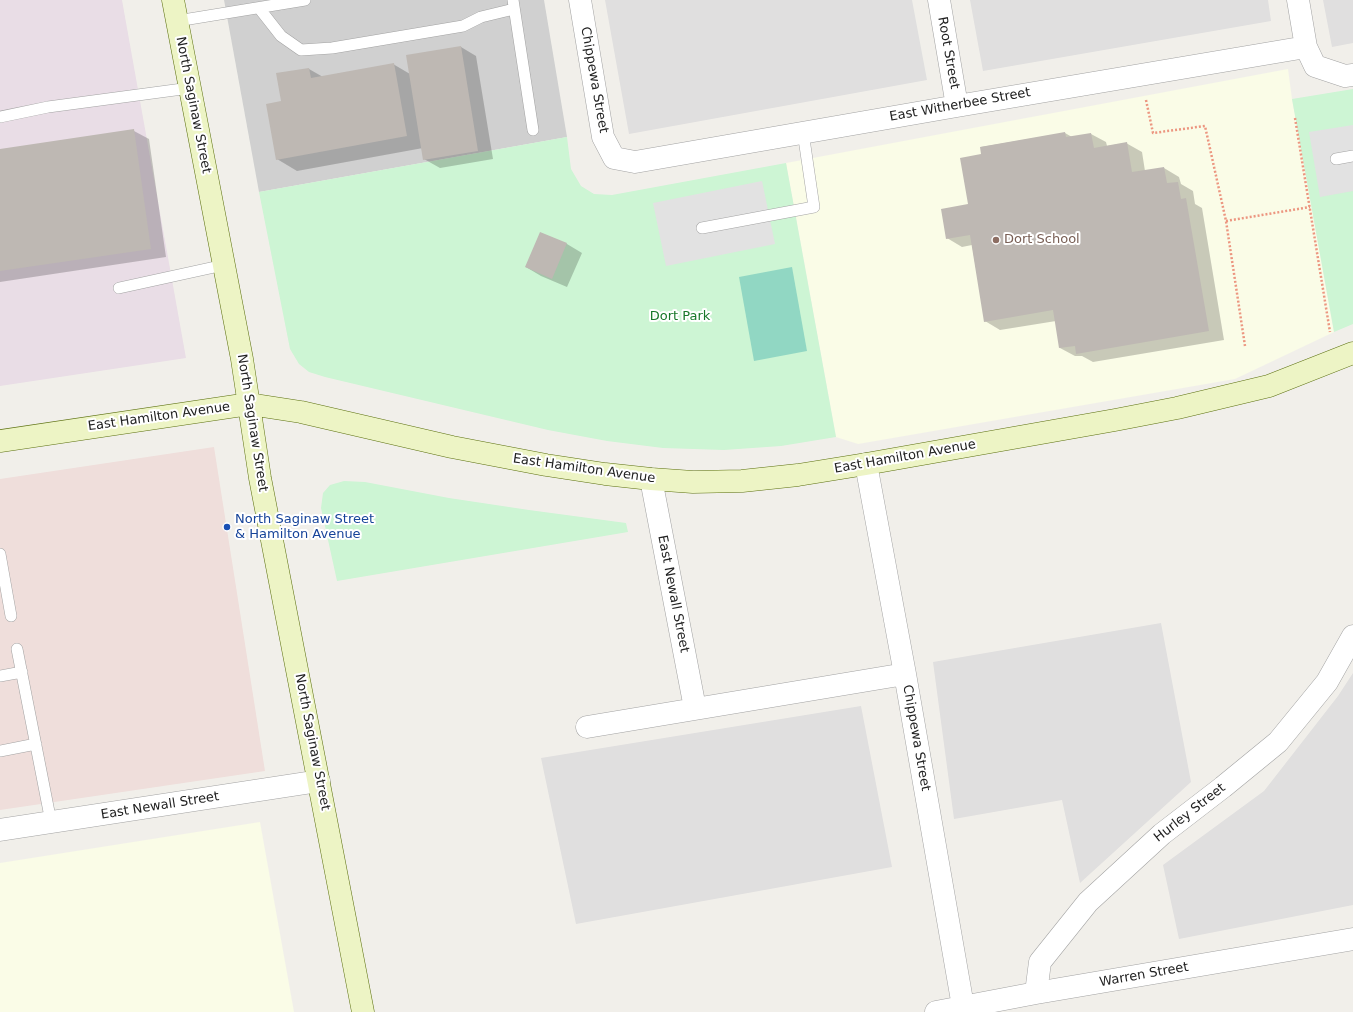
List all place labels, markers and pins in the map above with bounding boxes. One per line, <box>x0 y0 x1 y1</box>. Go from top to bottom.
place label: Dort School <box>1004 232 1080 248</box>
marker: Dort School <box>991 235 1001 245</box>
place label: North Saginaw Street & Hamilton Avenue <box>235 512 374 543</box>
marker: North Saginaw Street & Hamilton Avenue <box>222 522 232 532</box>

